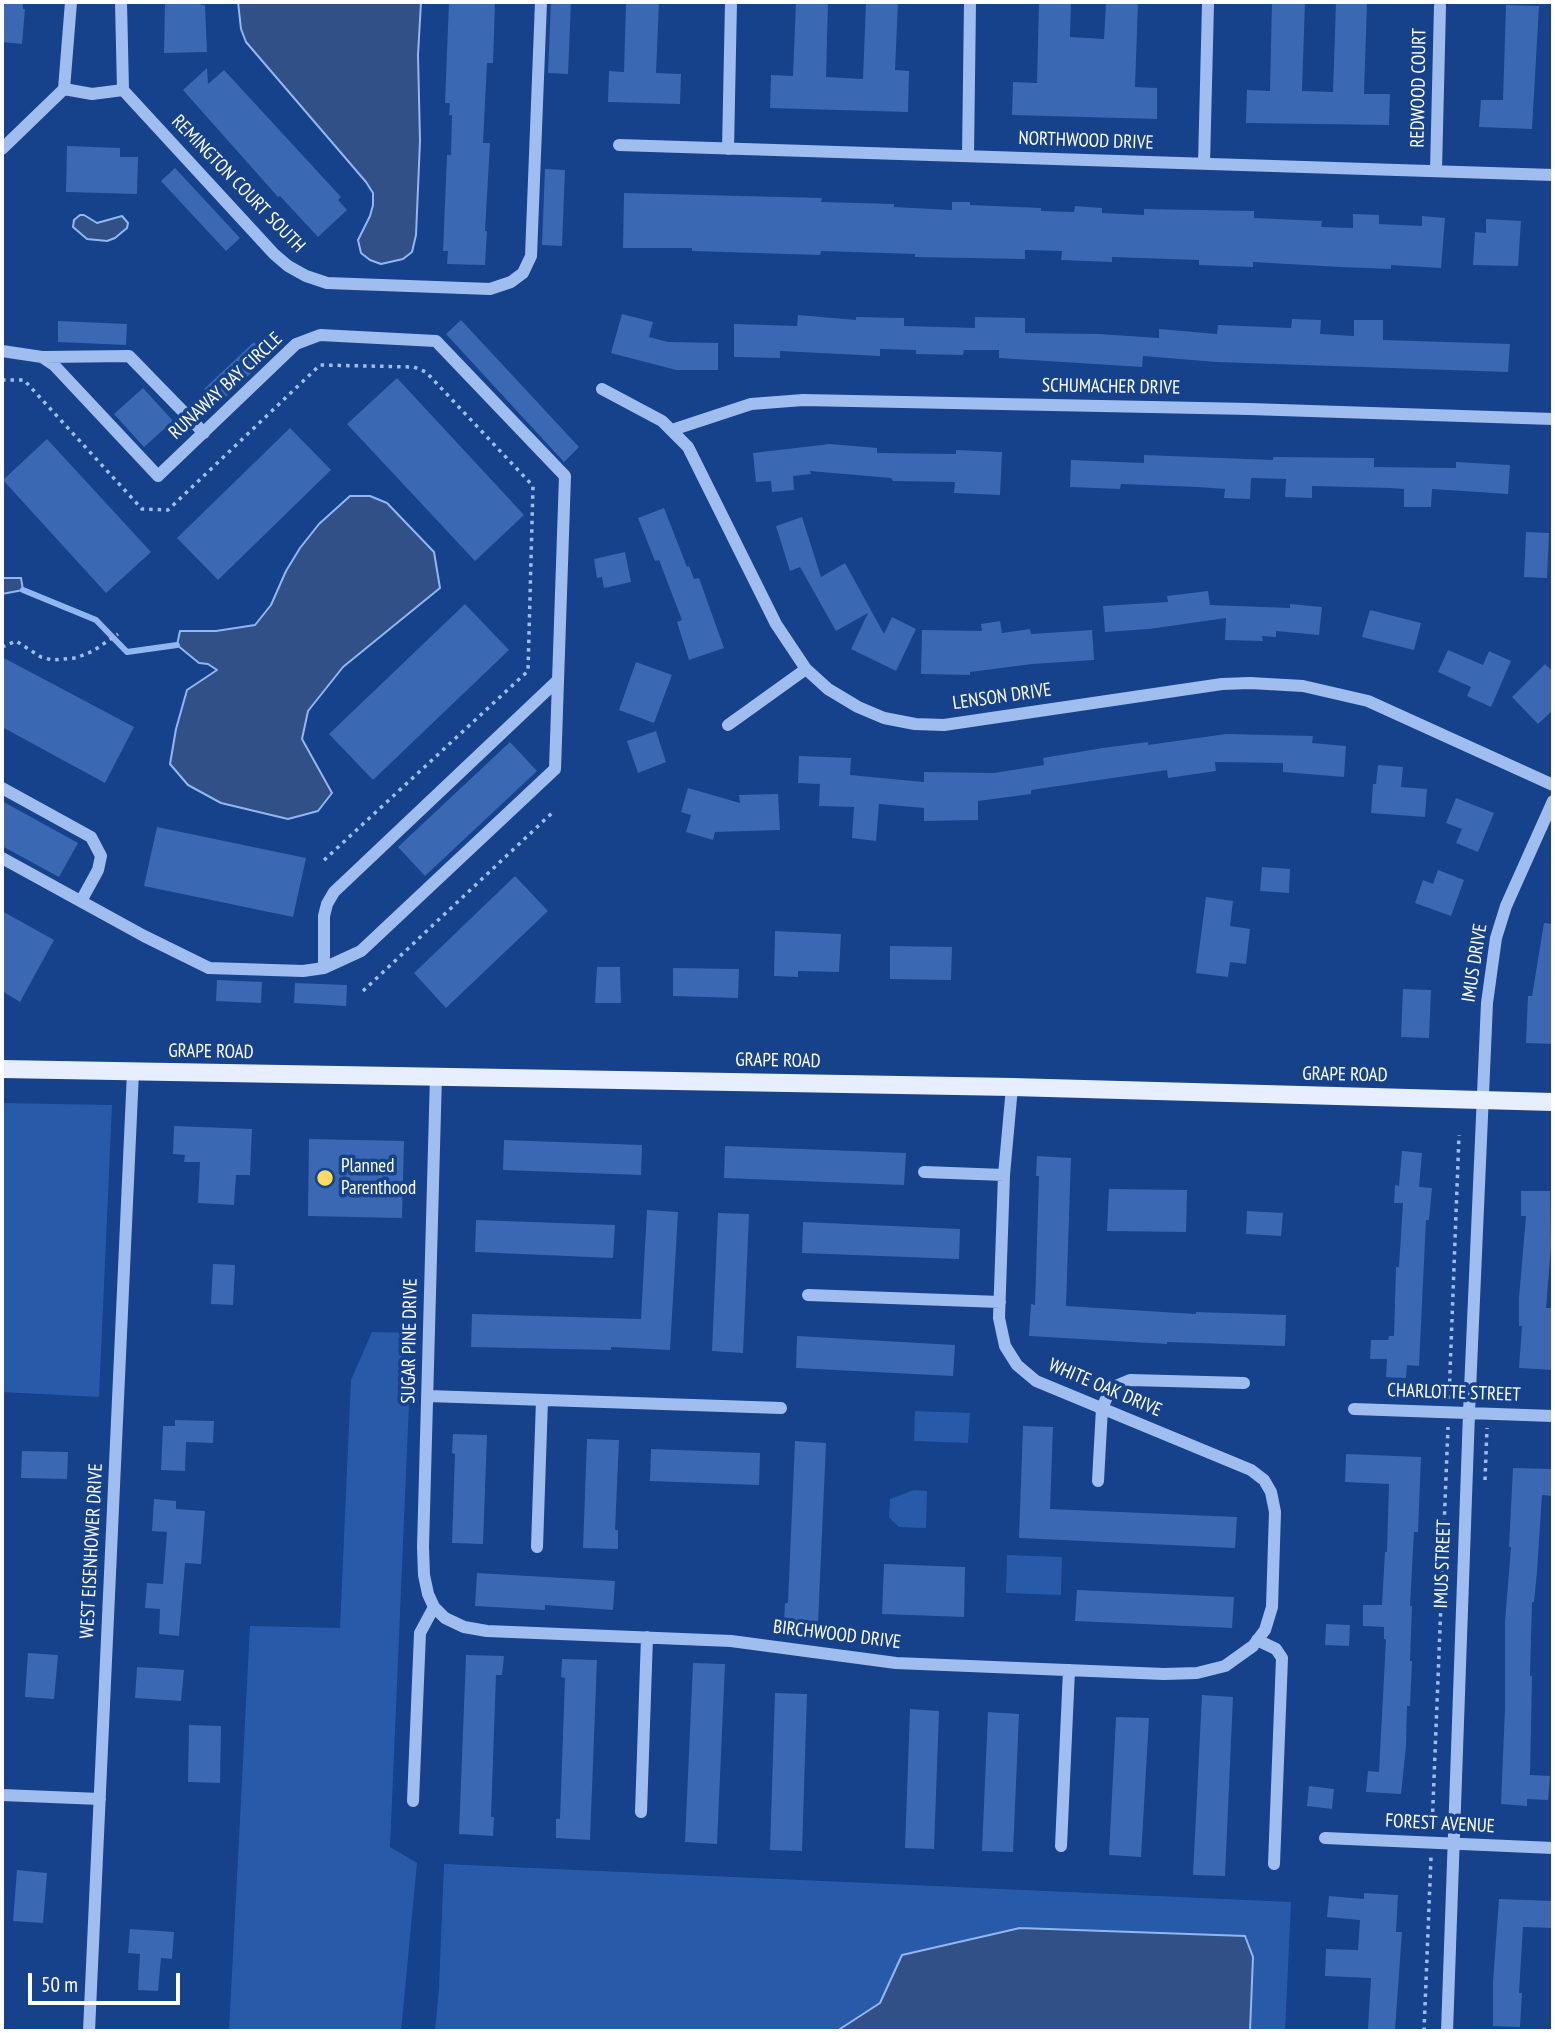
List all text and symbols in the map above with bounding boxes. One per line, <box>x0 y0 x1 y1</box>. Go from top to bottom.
street label: REDWOOD COURT <box>1407 28 1431 148</box>
street label: REMINGTON COURT SOUTH <box>166 110 310 258</box>
street label: NORTHWOOD DRIVE <box>1018 127 1154 155</box>
street label: RUNAWAY BAY CIRCLE <box>165 328 287 444</box>
street label: SCHUMACHER DRIVE <box>1042 374 1180 400</box>
street label: LENSON DRIVE <box>951 679 1053 715</box>
street label: IMUS DRIVE <box>1458 922 1492 1004</box>
street label: GRAPE ROAD <box>168 1040 254 1064</box>
street label: GRAPE ROAD <box>735 1049 821 1073</box>
street label: GRAPE ROAD <box>1302 1063 1388 1087</box>
place label: Planned Parenthood <box>341 1156 416 1200</box>
marker: Planned Parenthood <box>315 1168 335 1188</box>
street label: SUGAR PINE DRIVE <box>398 1278 422 1404</box>
street label: WHITE OAK DRIVE <box>1045 1354 1165 1422</box>
street label: CHARLOTTE STREET <box>1387 1379 1521 1407</box>
street label: WEST EISENHOWER DRIVE <box>76 1463 108 1639</box>
street label: IMUS STREET <box>1430 1519 1456 1609</box>
street label: BIRCHWOOD DRIVE <box>772 1616 902 1654</box>
street label: FOREST AVENUE <box>1385 1810 1495 1838</box>
scale bar <box>32 1960 184 2004</box>
text: 50 m <box>41 1971 78 1998</box>

